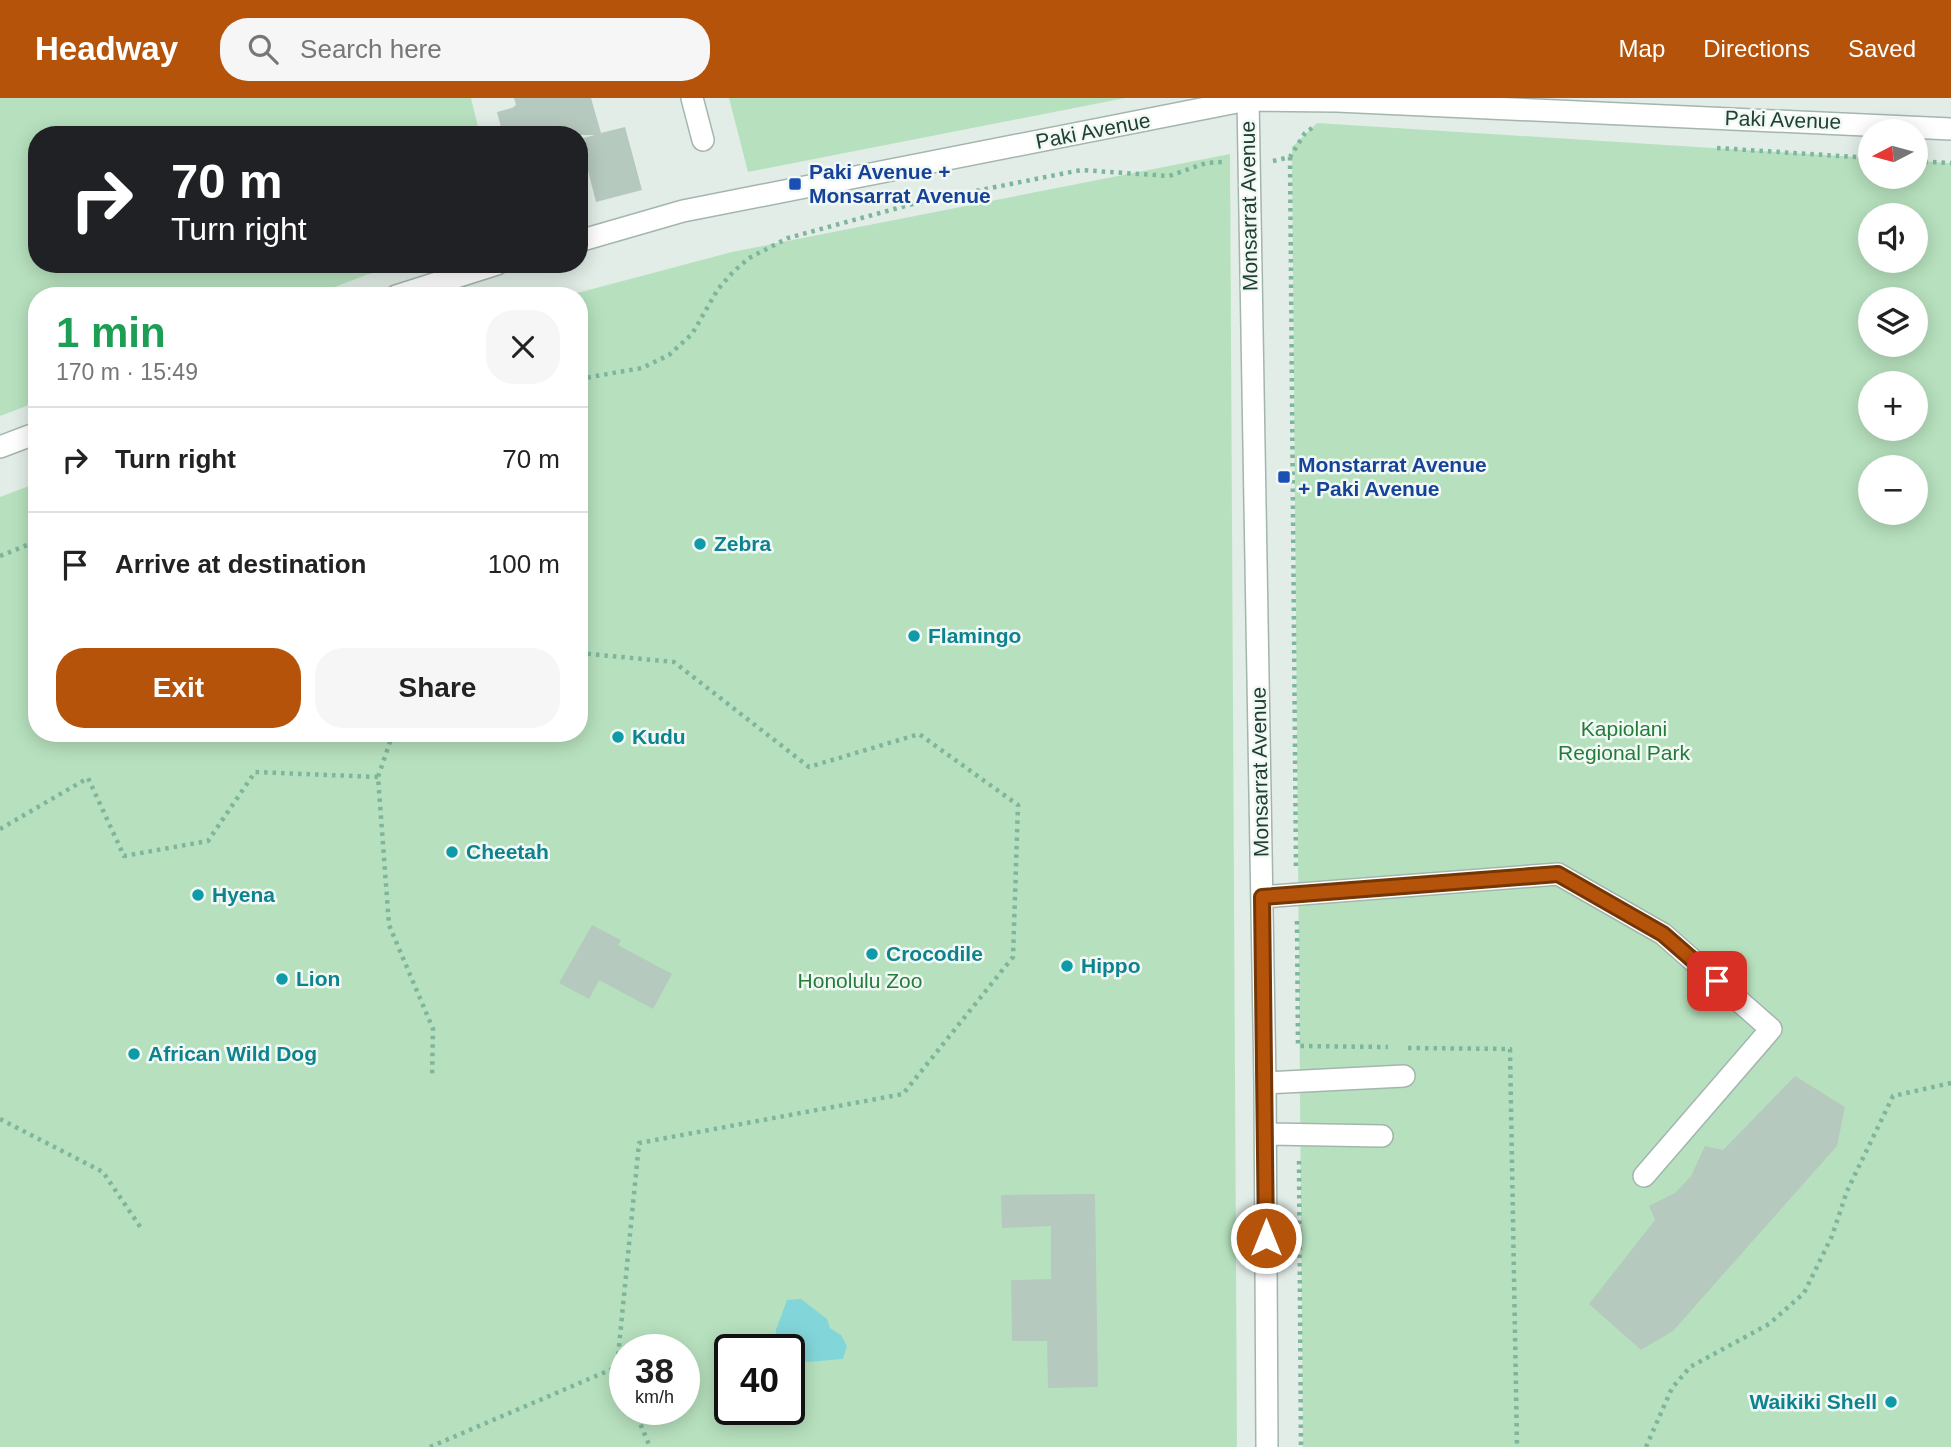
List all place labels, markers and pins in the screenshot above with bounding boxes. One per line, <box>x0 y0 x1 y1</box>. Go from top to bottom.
place label: Paki Avenue + Monsarrat Avenue <box>809 160 991 207</box>
marker: Paki Avenue + Monsarrat Avenue <box>787 176 803 192</box>
place label: Monstarrat Avenue + Paki Avenue <box>1298 453 1487 500</box>
marker: Monstarrat Avenue + Paki Avenue <box>1276 469 1292 485</box>
place label: Zebra <box>714 532 772 555</box>
marker: Zebra <box>692 536 708 552</box>
place label: Flamingo <box>928 624 1021 647</box>
marker: Flamingo <box>906 628 922 644</box>
place label: Kudu <box>632 725 686 748</box>
marker: Kudu <box>610 729 626 745</box>
place label: Cheetah <box>466 840 549 863</box>
marker: Cheetah <box>444 844 460 860</box>
place label: Hyena <box>212 883 275 906</box>
marker: Hyena <box>190 887 206 903</box>
place label: Crocodile <box>886 942 983 965</box>
marker: Crocodile <box>864 946 880 962</box>
pin <box>1687 951 1747 1011</box>
place label: Hippo <box>1081 954 1140 977</box>
marker: Hippo <box>1059 958 1075 974</box>
place label: Lion <box>296 967 340 990</box>
marker: Lion <box>274 971 290 987</box>
place label: African Wild Dog <box>148 1042 317 1065</box>
marker: African Wild Dog <box>126 1046 142 1062</box>
place label: Waikiki Shell <box>1749 1390 1877 1413</box>
marker: Waikiki Shell <box>1883 1394 1899 1410</box>

